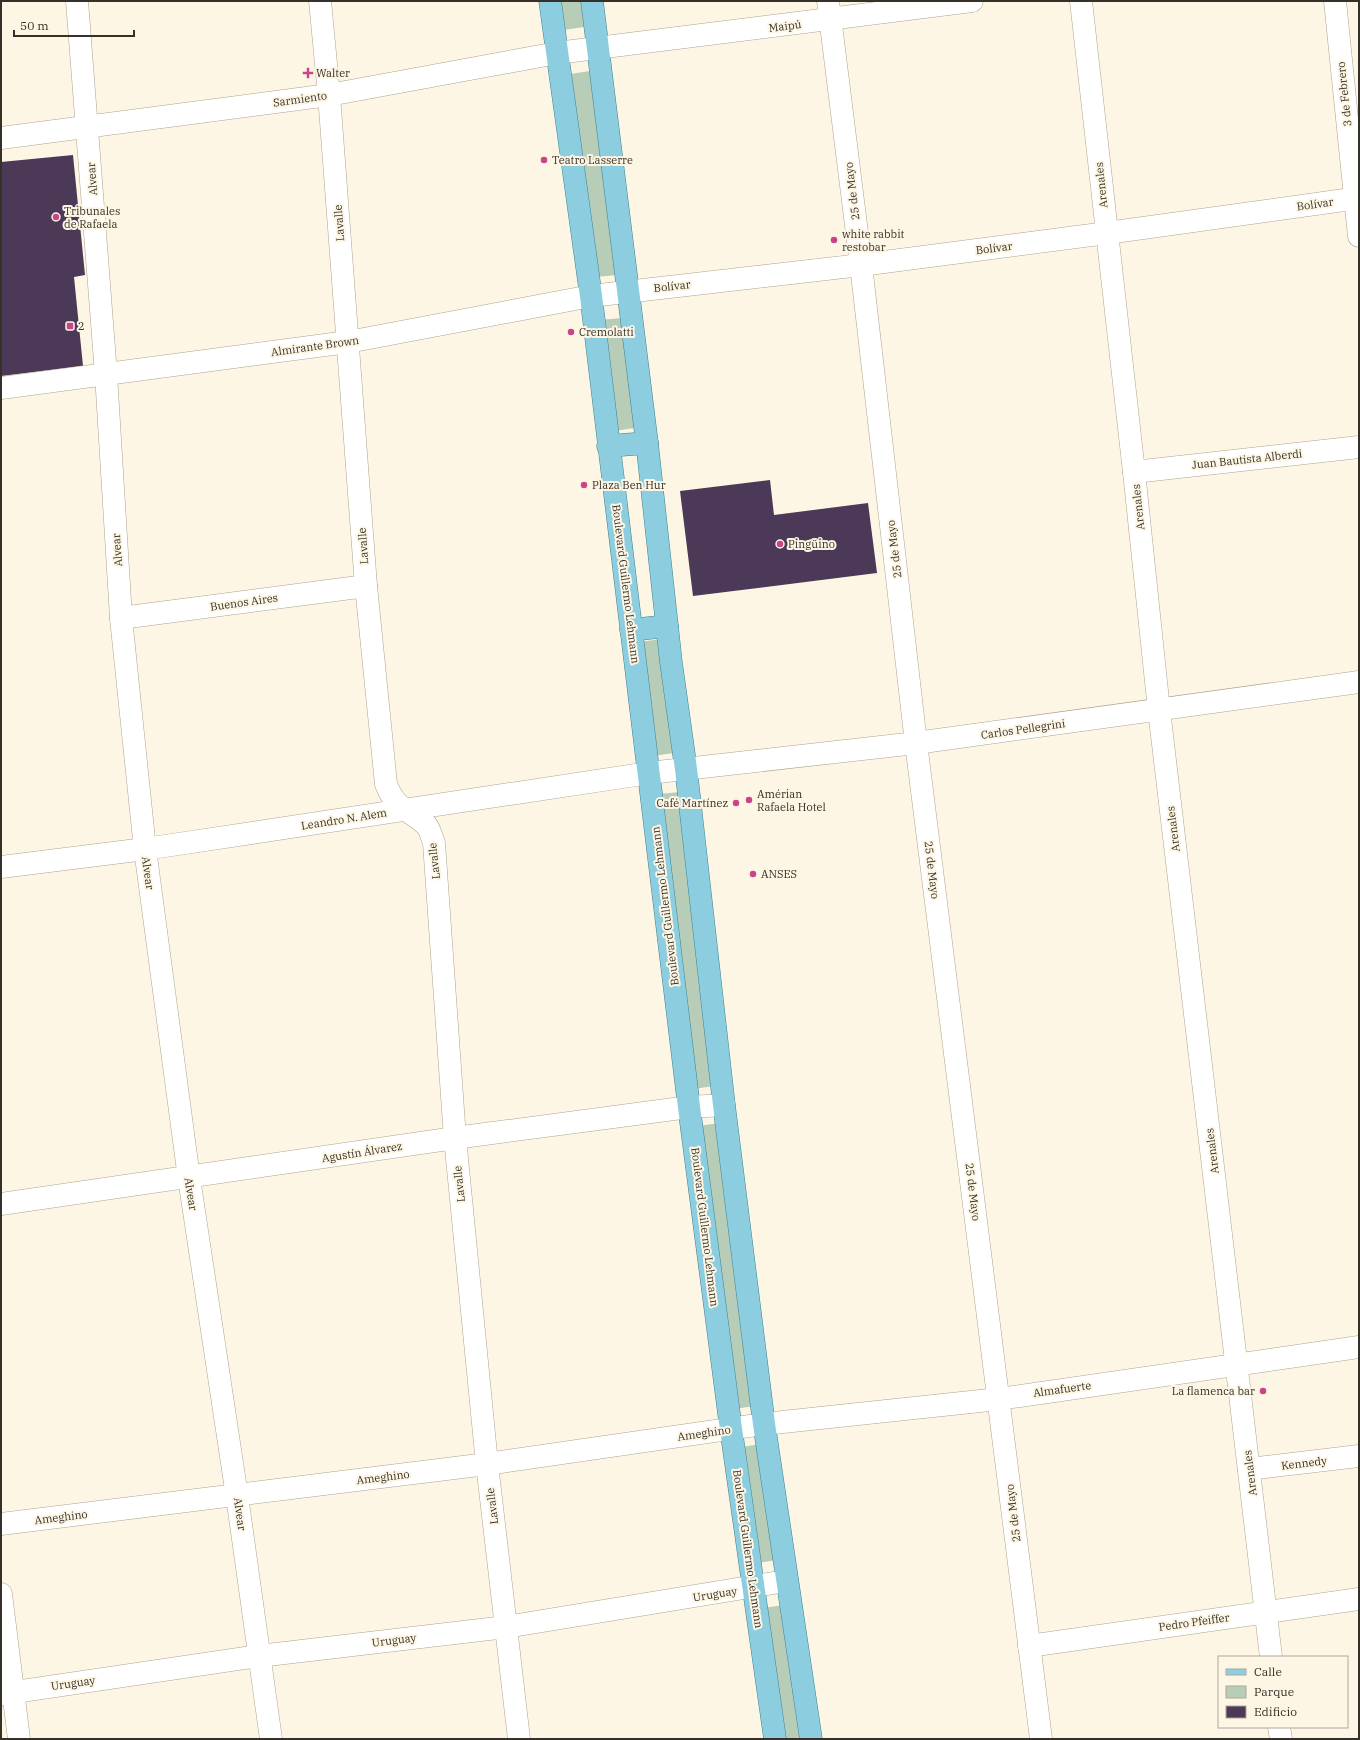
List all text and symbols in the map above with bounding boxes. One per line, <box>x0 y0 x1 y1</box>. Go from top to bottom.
scale bar <box>14 12 134 38</box>
street label: Maipú <box>768 17 802 35</box>
text: 50 m <box>20 18 49 33</box>
street label: 3 de Febrero <box>1334 61 1354 127</box>
place label: Walter <box>316 66 350 80</box>
marker: Walter <box>303 68 313 78</box>
street label: Sarmiento <box>272 88 328 110</box>
place label: Teatro Lasserre <box>552 153 633 167</box>
marker: Teatro Lasserre <box>539 155 549 165</box>
street label: 25 de Mayo <box>841 161 863 221</box>
street label: Arenales <box>1092 161 1110 209</box>
street label: Alvear <box>84 162 100 196</box>
street label: Bolívar <box>1296 194 1334 214</box>
place label: Tribunales de Rafaela <box>64 204 120 231</box>
street label: Lavalle <box>331 204 347 242</box>
marker: Tribunales de Rafaela <box>51 212 61 222</box>
place label: white rabbit restobar <box>842 227 905 254</box>
marker: white rabbit restobar <box>829 235 839 245</box>
street label: Bolívar <box>975 239 1013 257</box>
street label: Bolívar <box>653 277 691 295</box>
place label: 2 <box>78 319 85 333</box>
marker: 2 <box>65 321 75 331</box>
place label: Cremolatti <box>579 325 634 339</box>
marker: Cremolatti <box>566 327 576 337</box>
street label: Almirante Brown <box>270 333 360 359</box>
street label: Juan Bautista Alberdi <box>1191 446 1303 472</box>
place label: Plaza Ben Hur <box>592 478 666 492</box>
marker: Plaza Ben Hur <box>579 480 589 490</box>
street label: Arenales <box>1129 483 1147 531</box>
street label: Boulevard Guillermo Lehmann <box>609 504 643 664</box>
street label: 25 de Mayo <box>883 519 905 579</box>
street label: Lavalle <box>355 527 371 565</box>
street label: Alvear <box>109 533 125 567</box>
place label: Pingüino <box>788 537 835 551</box>
marker: Pingüino <box>775 539 785 549</box>
street label: Buenos Aires <box>209 590 279 614</box>
street label: Carlos Pellegrini <box>980 716 1067 742</box>
place label: Amérian Rafaela Hotel <box>757 787 826 814</box>
marker: Amérian Rafaela Hotel <box>744 795 754 805</box>
place label: Café Martínez <box>656 796 728 810</box>
marker: Café Martínez <box>731 798 741 808</box>
street label: Leandro N. Alem <box>300 805 388 833</box>
street label: Arenales <box>1163 805 1183 853</box>
street label: Boulevard Guillermo Lehmann <box>648 826 682 986</box>
street label: 25 de Mayo <box>921 840 943 900</box>
street label: Lavalle <box>425 842 443 880</box>
street label: Alvear <box>139 855 157 891</box>
place label: ANSES <box>761 867 797 881</box>
marker: ANSES <box>748 869 758 879</box>
street label: Arenales <box>1202 1127 1222 1175</box>
street label: Agustín Álvarez <box>321 1139 404 1165</box>
street label: Boulevard Guillermo Lehmann <box>688 1147 722 1307</box>
street label: 25 de Mayo <box>962 1162 984 1222</box>
street label: Lavalle <box>450 1165 468 1203</box>
street label: Alvear <box>181 1176 201 1212</box>
street label: Almafuerte <box>1032 1378 1092 1400</box>
place label: La flamenca bar <box>1172 1384 1255 1398</box>
marker: La flamenca bar <box>1258 1386 1268 1396</box>
street label: Ameghino <box>677 1422 731 1444</box>
street label: Arenales <box>1240 1449 1260 1497</box>
street label: Kennedy <box>1280 1453 1328 1473</box>
street label: Ameghino <box>356 1467 410 1487</box>
street label: Boulevard Guillermo Lehmann <box>730 1469 766 1629</box>
street label: 25 de Mayo <box>1002 1483 1024 1543</box>
street label: Lavalle <box>483 1487 501 1525</box>
street label: Alvear <box>231 1496 249 1532</box>
street label: Ameghino <box>34 1507 88 1527</box>
street label: Uruguay <box>692 1584 738 1604</box>
street label: Pedro Pfeiffer <box>1158 1610 1230 1634</box>
street label: Uruguay <box>371 1630 417 1650</box>
legend <box>1218 1656 1348 1728</box>
text: Calle <box>1254 1664 1282 1679</box>
street label: Uruguay <box>50 1673 96 1693</box>
text: Parque <box>1254 1684 1294 1699</box>
text: Edificio <box>1254 1704 1297 1719</box>

